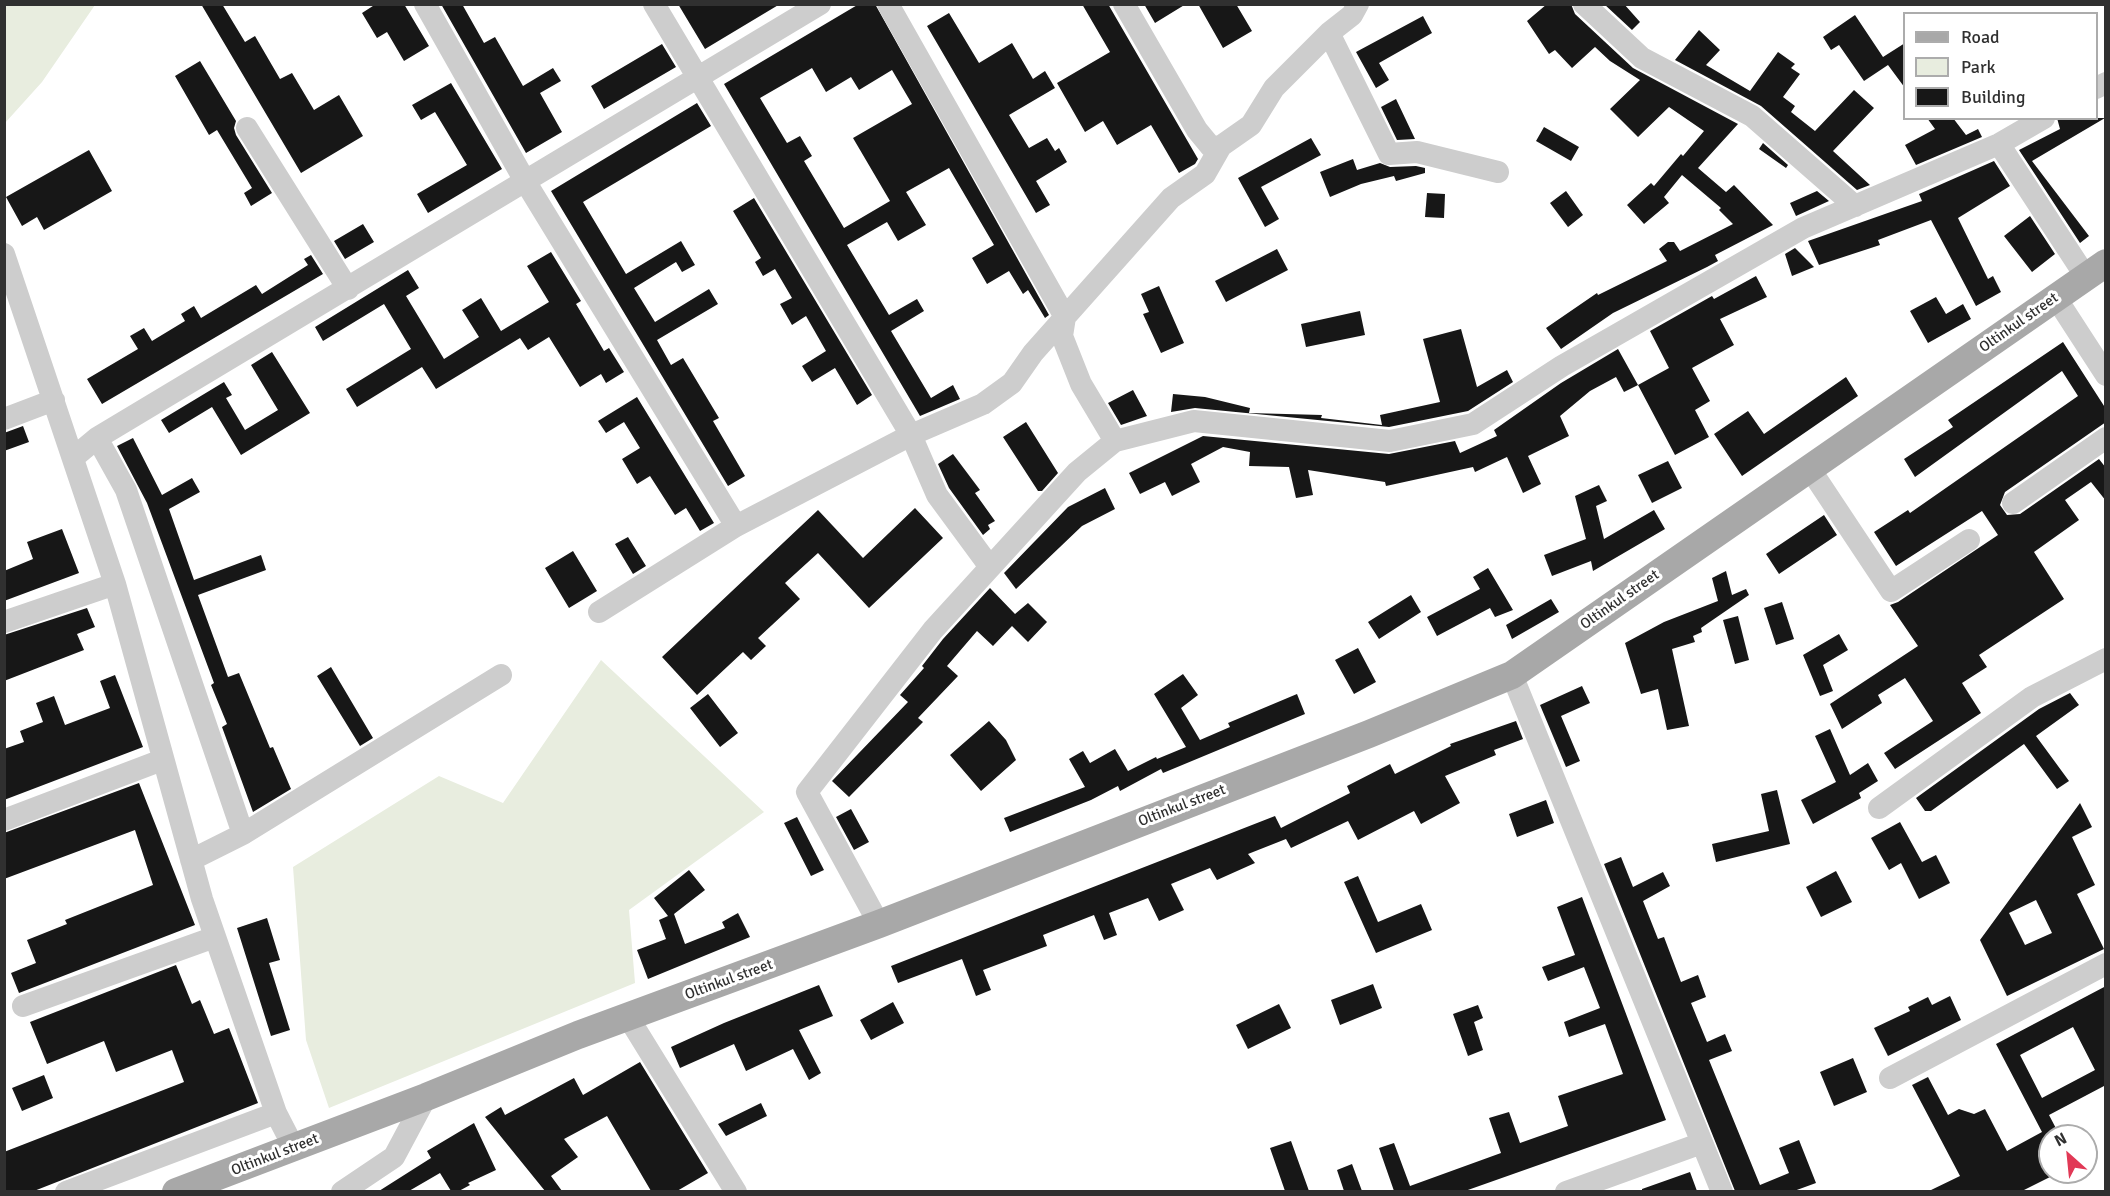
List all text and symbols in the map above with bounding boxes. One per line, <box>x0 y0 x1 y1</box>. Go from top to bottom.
legend <box>1903 12 2098 120</box>
text: Road <box>1961 26 2000 48</box>
text: Park <box>1961 56 1996 78</box>
text: Building <box>1961 86 2025 108</box>
street label: Oltinkul street <box>1976 289 2062 357</box>
street label: Oltinkul street <box>1577 566 1663 634</box>
street label: Oltinkul street <box>1136 781 1228 831</box>
street label: Oltinkul street <box>683 956 775 1004</box>
north arrow <box>2038 1124 2098 1184</box>
text: N <box>2051 1128 2070 1151</box>
street label: Oltinkul street <box>229 1130 321 1180</box>

